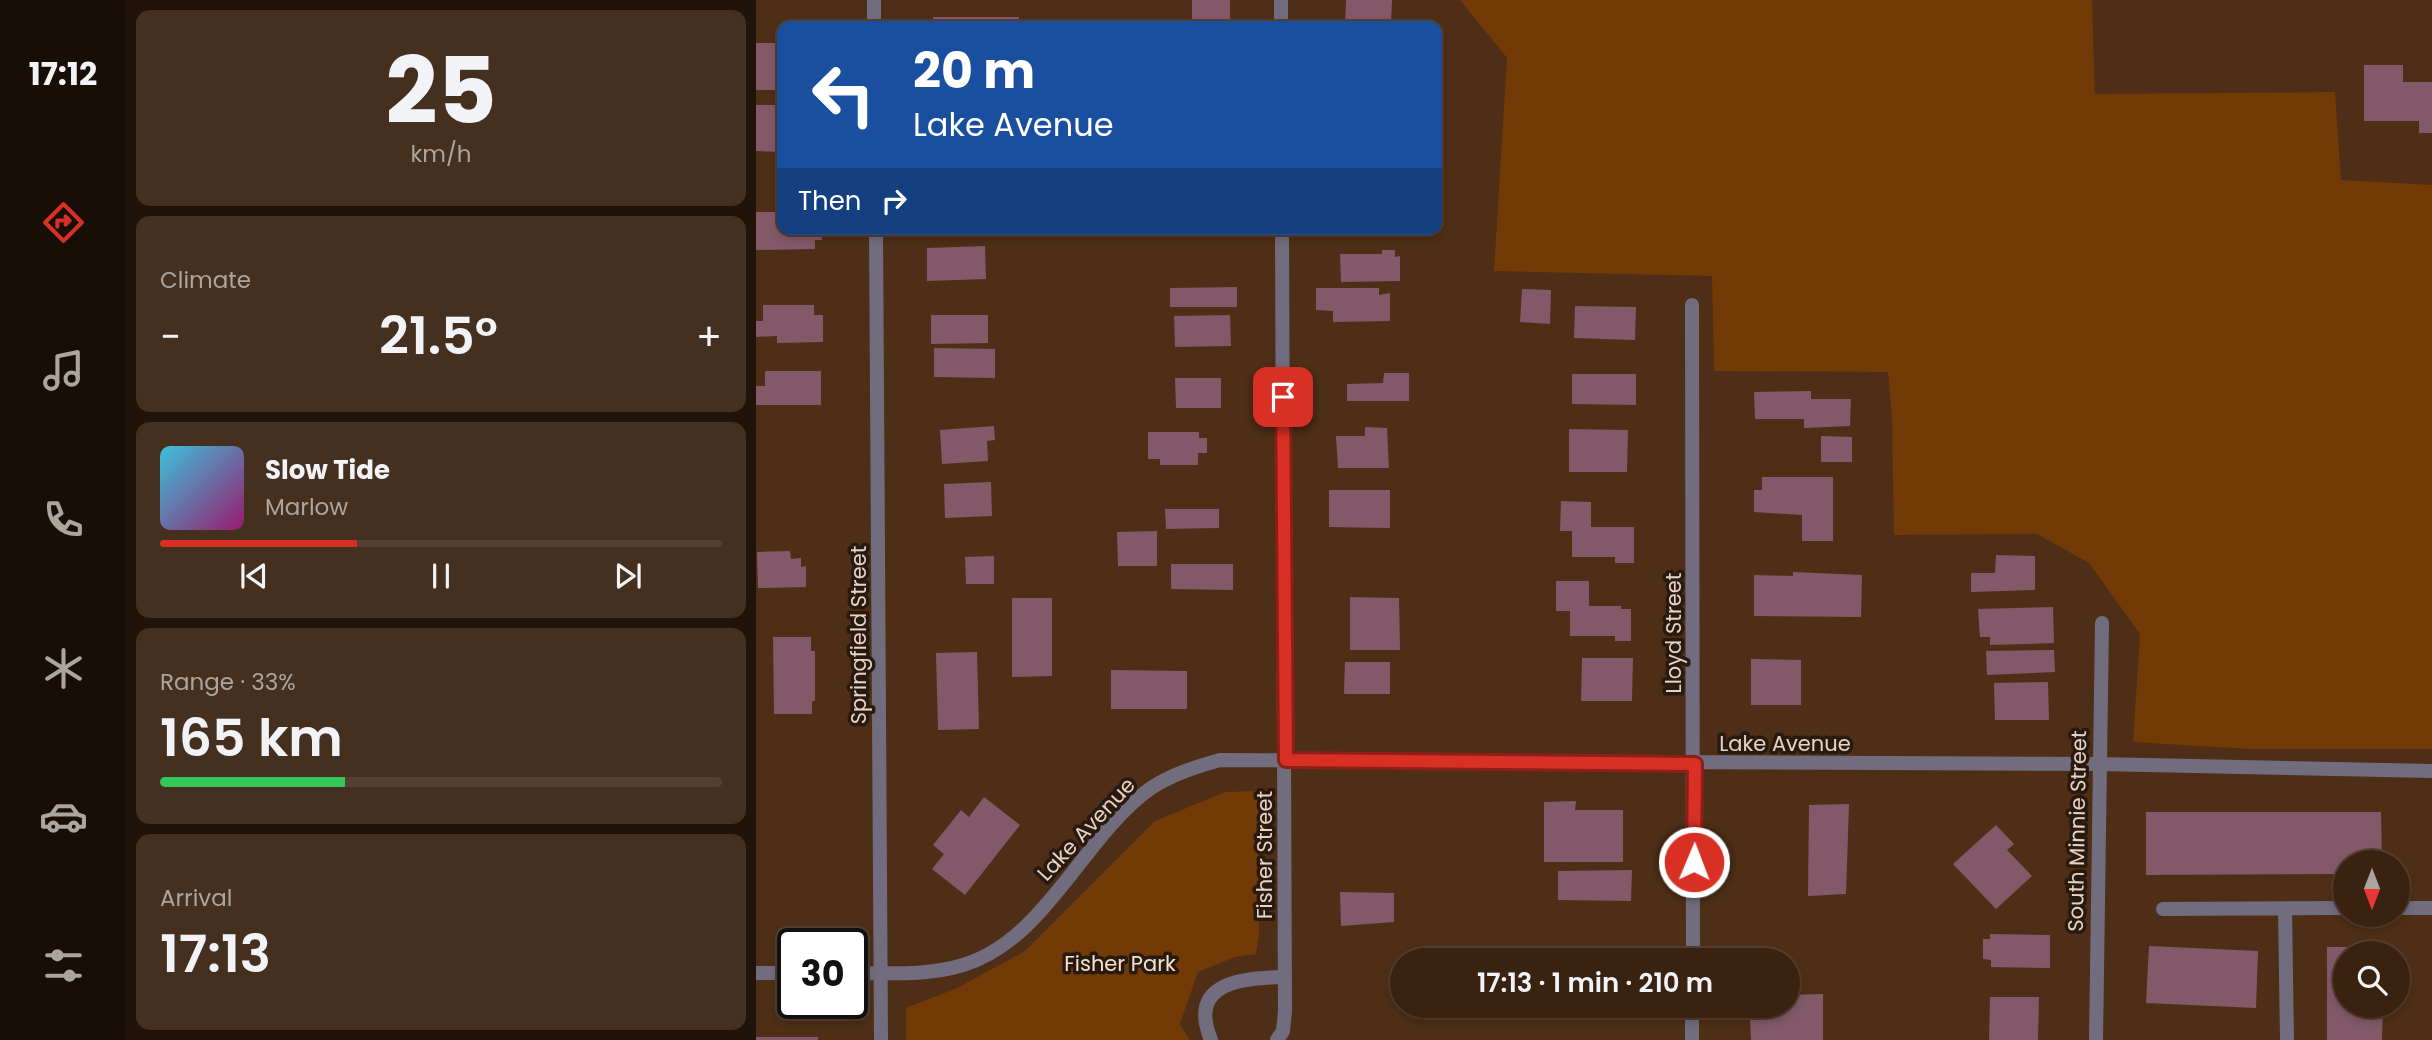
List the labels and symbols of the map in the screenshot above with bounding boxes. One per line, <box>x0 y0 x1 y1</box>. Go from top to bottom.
pin <box>1253 367 1313 427</box>
street label: Springfield Street <box>844 546 873 724</box>
street label: Lloyd Street <box>1659 573 1688 693</box>
street label: Lake Avenue <box>1719 729 1851 758</box>
street label: South Minnie Street <box>2061 730 2093 932</box>
street label: Lake Avenue <box>1031 771 1141 887</box>
street label: Fisher Street <box>1250 791 1279 919</box>
position arrow <box>1657 825 1731 899</box>
north arrow <box>2333 850 2410 928</box>
speed limit sign: 30 <box>777 928 868 1019</box>
park label: Fisher Park <box>1064 949 1176 978</box>

